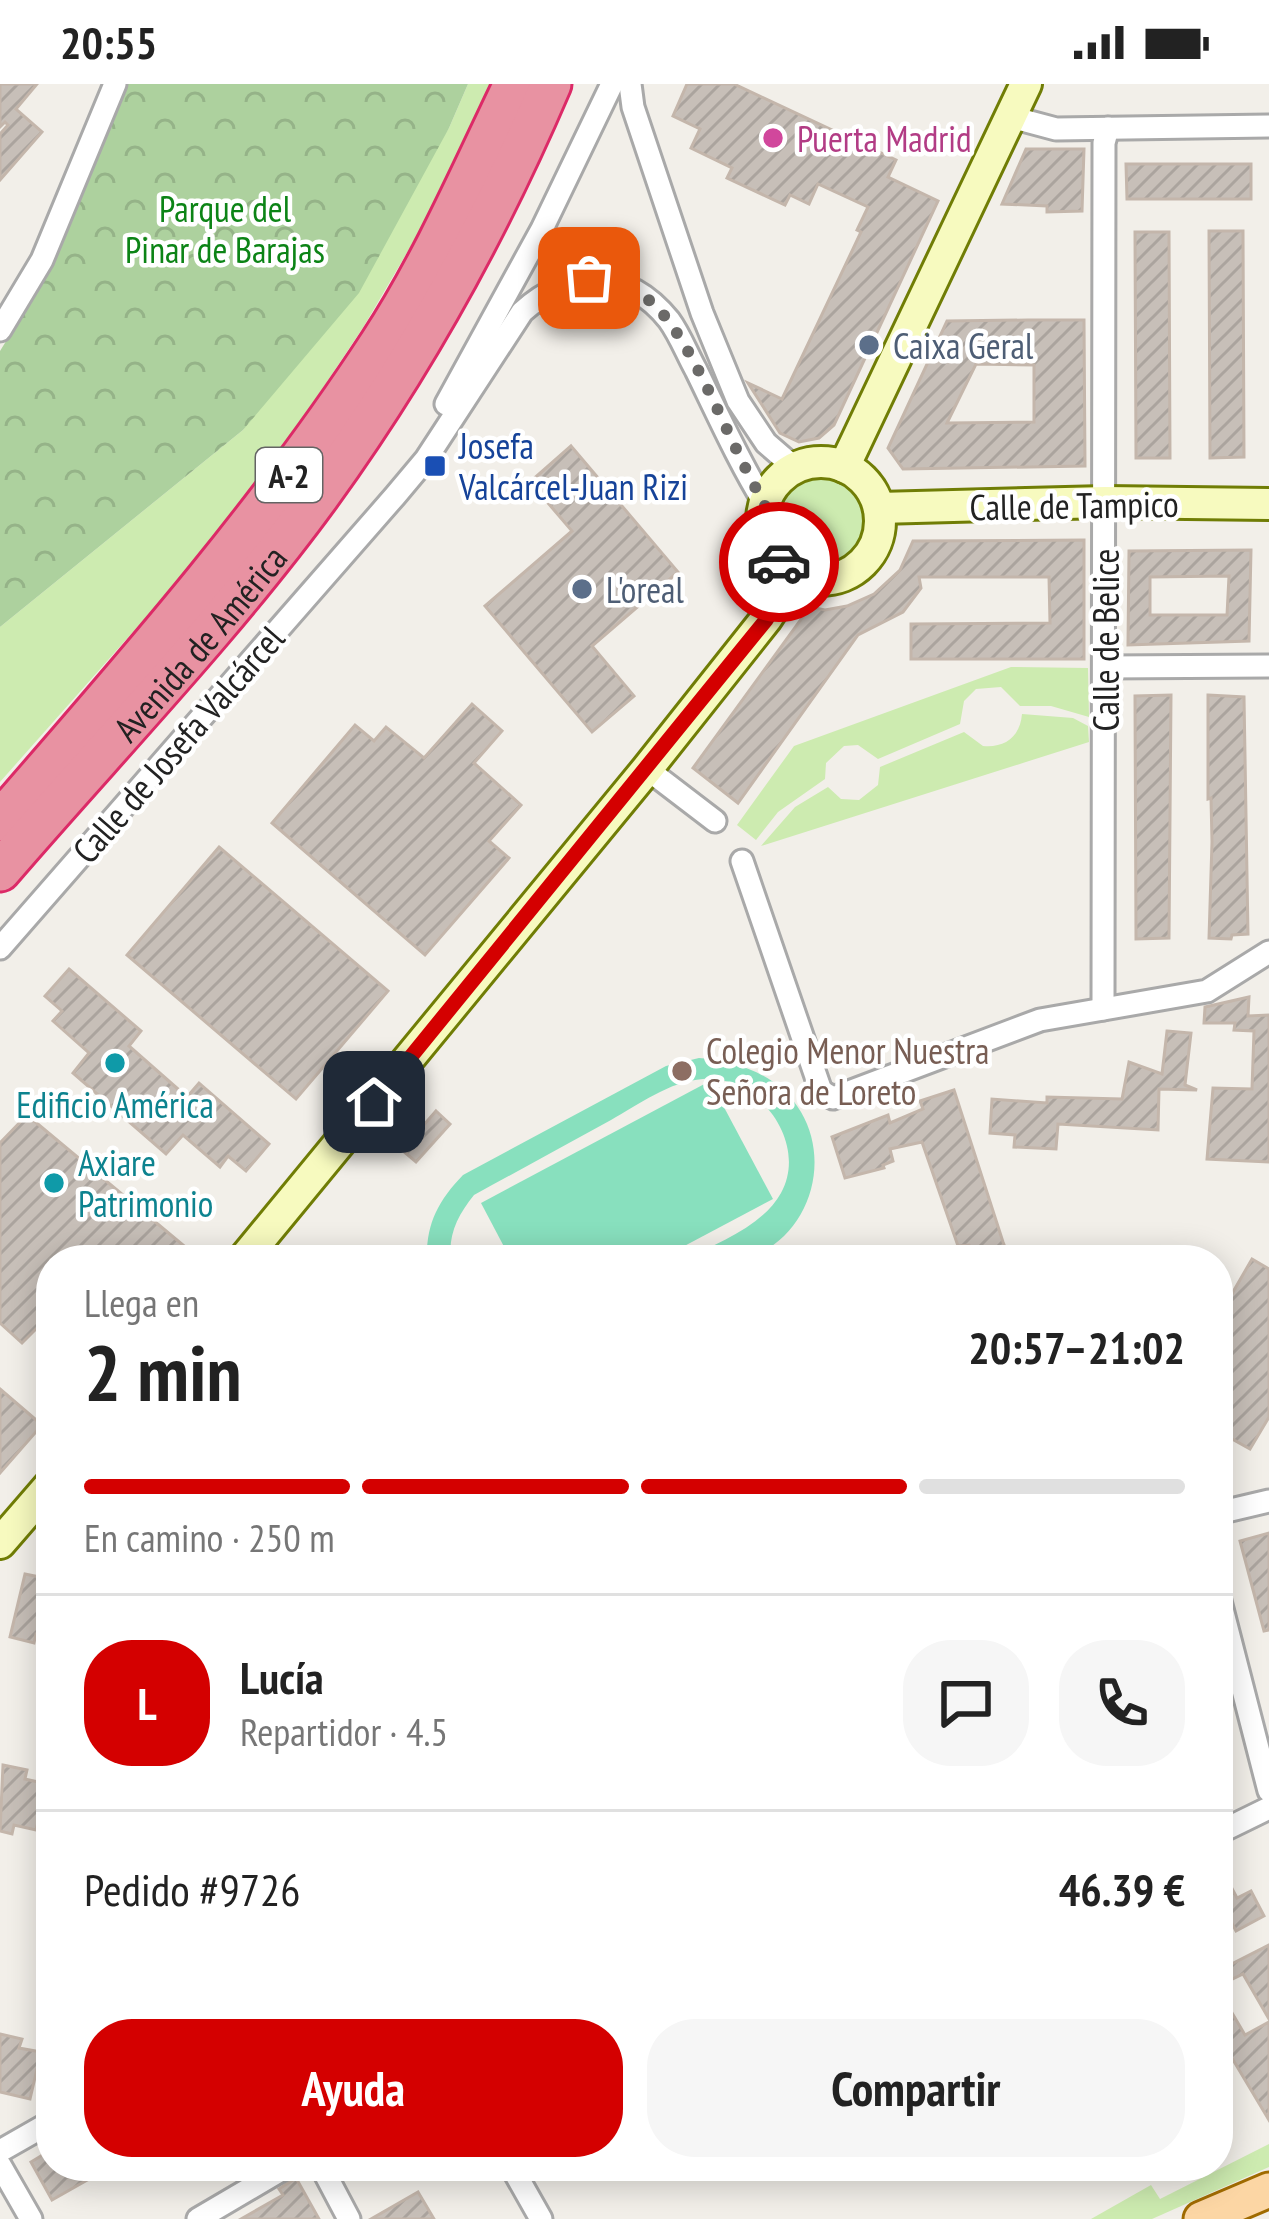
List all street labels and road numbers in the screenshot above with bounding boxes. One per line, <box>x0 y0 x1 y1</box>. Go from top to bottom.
road number: A-2 <box>256 448 322 502</box>
street label: Calle de Tampico <box>969 480 1179 530</box>
street label: Avenida de América <box>102 535 296 751</box>
street label: Calle de Belice <box>1082 549 1129 731</box>
street label: Calle de Josefa Valcárcel <box>62 615 295 873</box>

